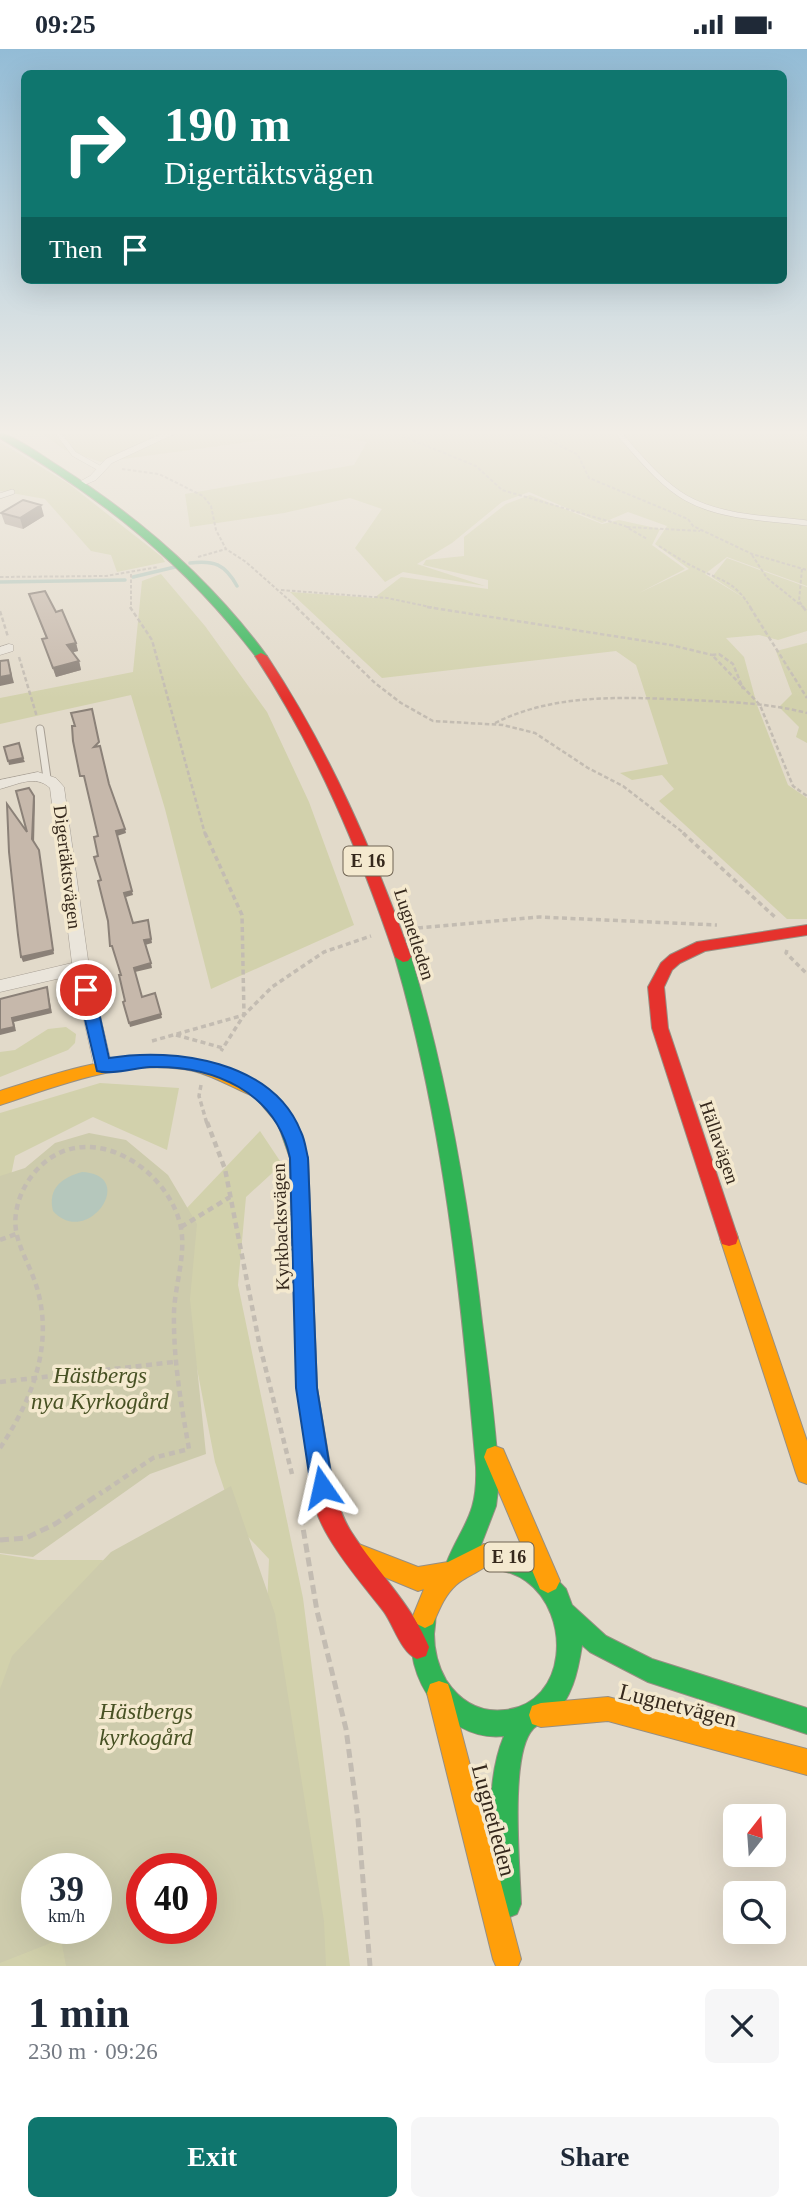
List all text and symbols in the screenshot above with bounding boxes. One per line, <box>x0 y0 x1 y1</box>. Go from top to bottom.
text: 09:25 <box>35 10 96 39</box>
text: 190 m <box>164 97 291 152</box>
icon: right <box>49 98 140 189</box>
text: Digertäktsvägen <box>164 155 374 191</box>
icon: arrive <box>116 231 154 269</box>
text: Then <box>49 235 102 264</box>
street label: Digertäktsvägen <box>49 804 86 931</box>
road number: E 16 <box>344 847 392 875</box>
street label: Lugnetleden <box>390 886 439 983</box>
pin <box>56 960 116 1020</box>
icon: arrive <box>67 971 105 1009</box>
street label: Hällavägen <box>696 1098 744 1187</box>
street label: Kyrkbacksvägen <box>268 1162 293 1291</box>
park label: Hästbergs nya Kyrkogård <box>31 1363 169 1414</box>
position arrow <box>285 1450 359 1524</box>
road number: E 16 <box>484 1542 534 1571</box>
street label: Lugnetvägen <box>617 1679 740 1732</box>
park label: Hästbergs kyrkogård <box>98 1699 193 1750</box>
street label: Lugnetleden <box>467 1761 521 1879</box>
north arrow <box>723 1804 786 1867</box>
map controls <box>723 1804 786 1944</box>
speed limit sign: 40 <box>126 1853 217 1944</box>
text: 39 <box>49 1870 84 1909</box>
button: search <box>723 1881 786 1944</box>
text: km/h <box>48 1906 85 1926</box>
button: close <box>705 1989 779 2063</box>
text: 1 min <box>28 1990 130 2036</box>
text: 230 m · 09:26 <box>28 2039 158 2064</box>
button: Exit <box>28 2117 397 2197</box>
button: Share <box>411 2117 779 2197</box>

